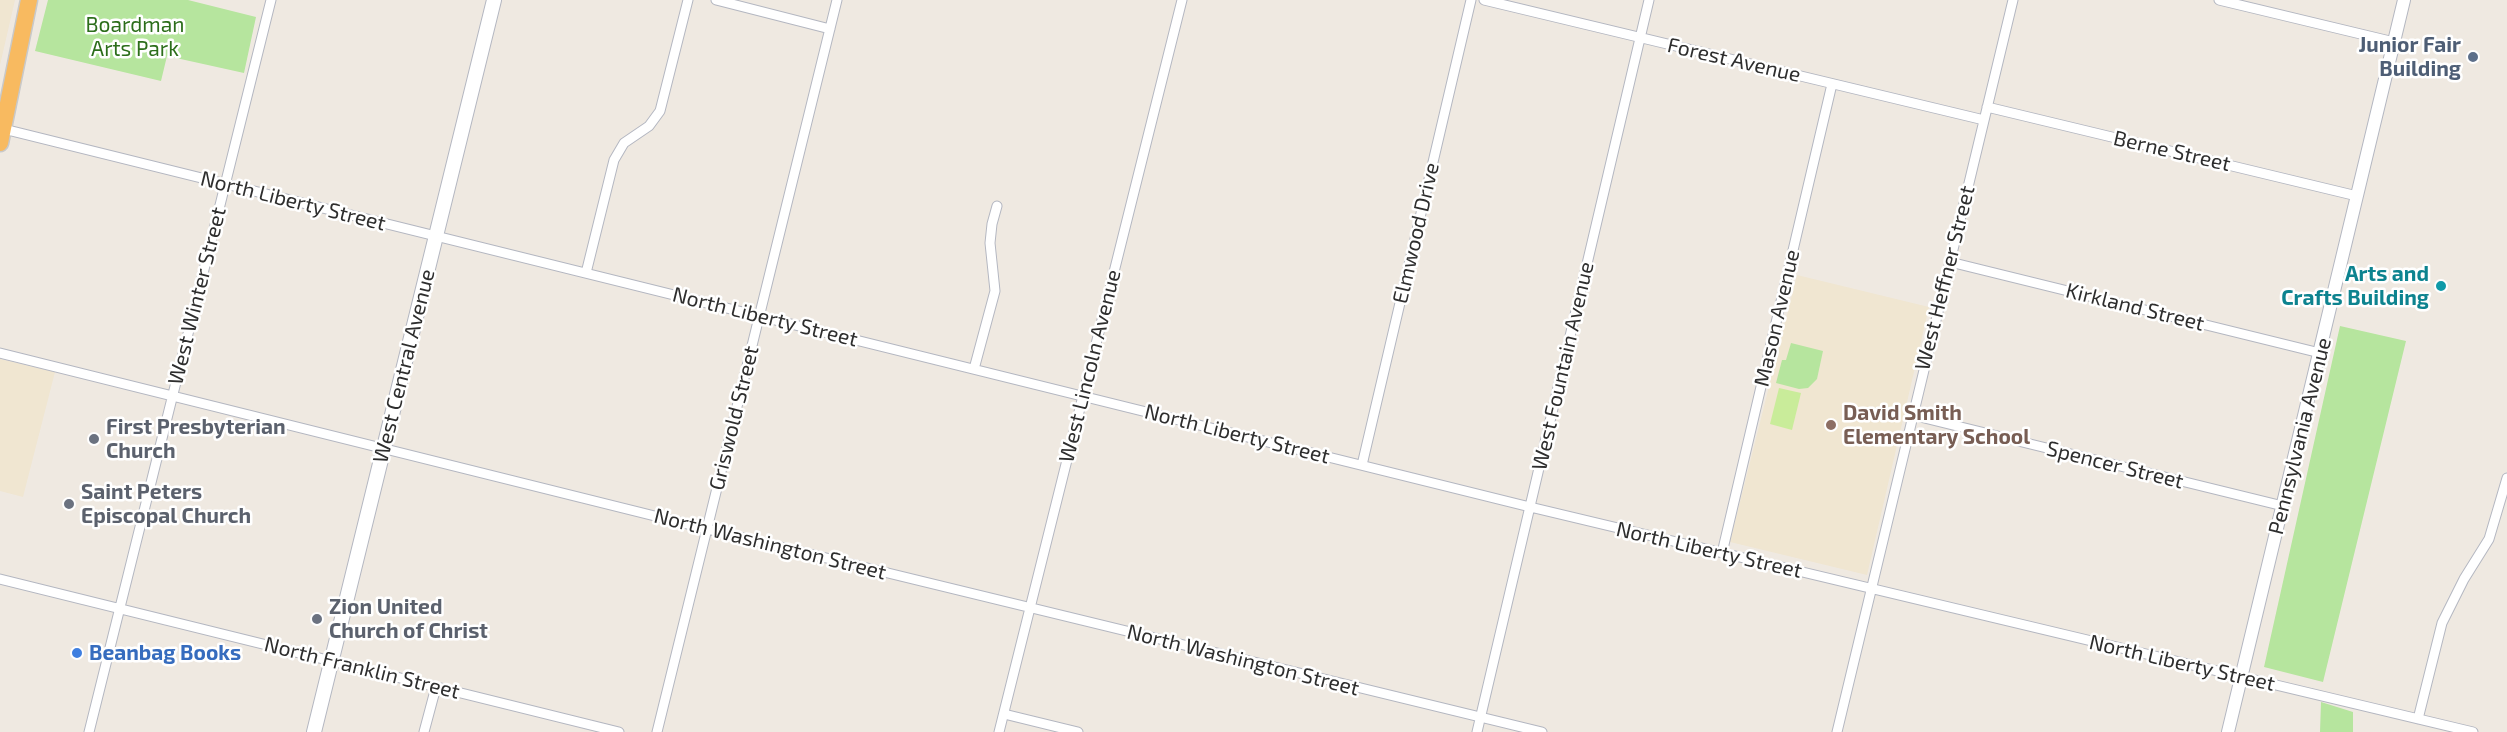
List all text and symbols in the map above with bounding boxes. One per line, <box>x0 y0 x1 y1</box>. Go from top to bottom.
park label: Boardman Arts Park <box>86 12 184 62</box>
street label: Forest Avenue <box>1665 32 1803 88</box>
place label: Junior Fair Building <box>2358 32 2461 82</box>
marker: Junior Fair Building <box>2466 50 2480 64</box>
street label: Berne Street <box>2111 125 2233 177</box>
street label: Elmwood Drive <box>1388 160 1444 306</box>
street label: North Liberty Street <box>198 166 388 236</box>
street label: West Heffner Street <box>1910 183 1980 373</box>
street label: West Winter Street <box>163 205 231 387</box>
street label: Mason Avenue <box>1749 247 1805 389</box>
street label: West Fountain Avenue <box>1527 259 1599 473</box>
place label: Arts and Crafts Building <box>2281 261 2429 311</box>
street label: West Central Avenue <box>368 266 440 466</box>
street label: West Lincoln Avenue <box>1054 267 1126 465</box>
street label: Kirkland Street <box>2063 278 2207 336</box>
marker: Arts and Crafts Building <box>2434 279 2448 293</box>
street label: North Liberty Street <box>670 282 860 352</box>
street label: Pennsylvania Avenue <box>2263 335 2337 537</box>
street label: Griswold Street <box>704 343 764 493</box>
street label: North Liberty Street <box>1142 399 1332 469</box>
place label: David Smith Elementary School <box>1843 400 2030 450</box>
place label: First Presbyterian Church <box>106 414 286 464</box>
marker: David Smith Elementary School <box>1824 418 1838 432</box>
marker: First Presbyterian Church <box>87 432 101 446</box>
street label: Spencer Street <box>2044 436 2186 494</box>
place label: Saint Peters Episcopal Church <box>81 479 251 529</box>
marker: Saint Peters Episcopal Church <box>62 497 76 511</box>
street label: North Washington Street <box>651 503 889 585</box>
street label: North Liberty Street <box>1614 516 1804 584</box>
place label: Zion United Church of Christ <box>329 594 488 644</box>
marker: Zion United Church of Christ <box>310 612 324 626</box>
street label: North Washington Street <box>1124 619 1362 701</box>
street label: North Liberty Street <box>2087 629 2277 697</box>
street label: North Franklin Street <box>262 632 462 704</box>
place label: Beanbag Books <box>89 640 241 666</box>
marker: Beanbag Books <box>70 646 84 660</box>

